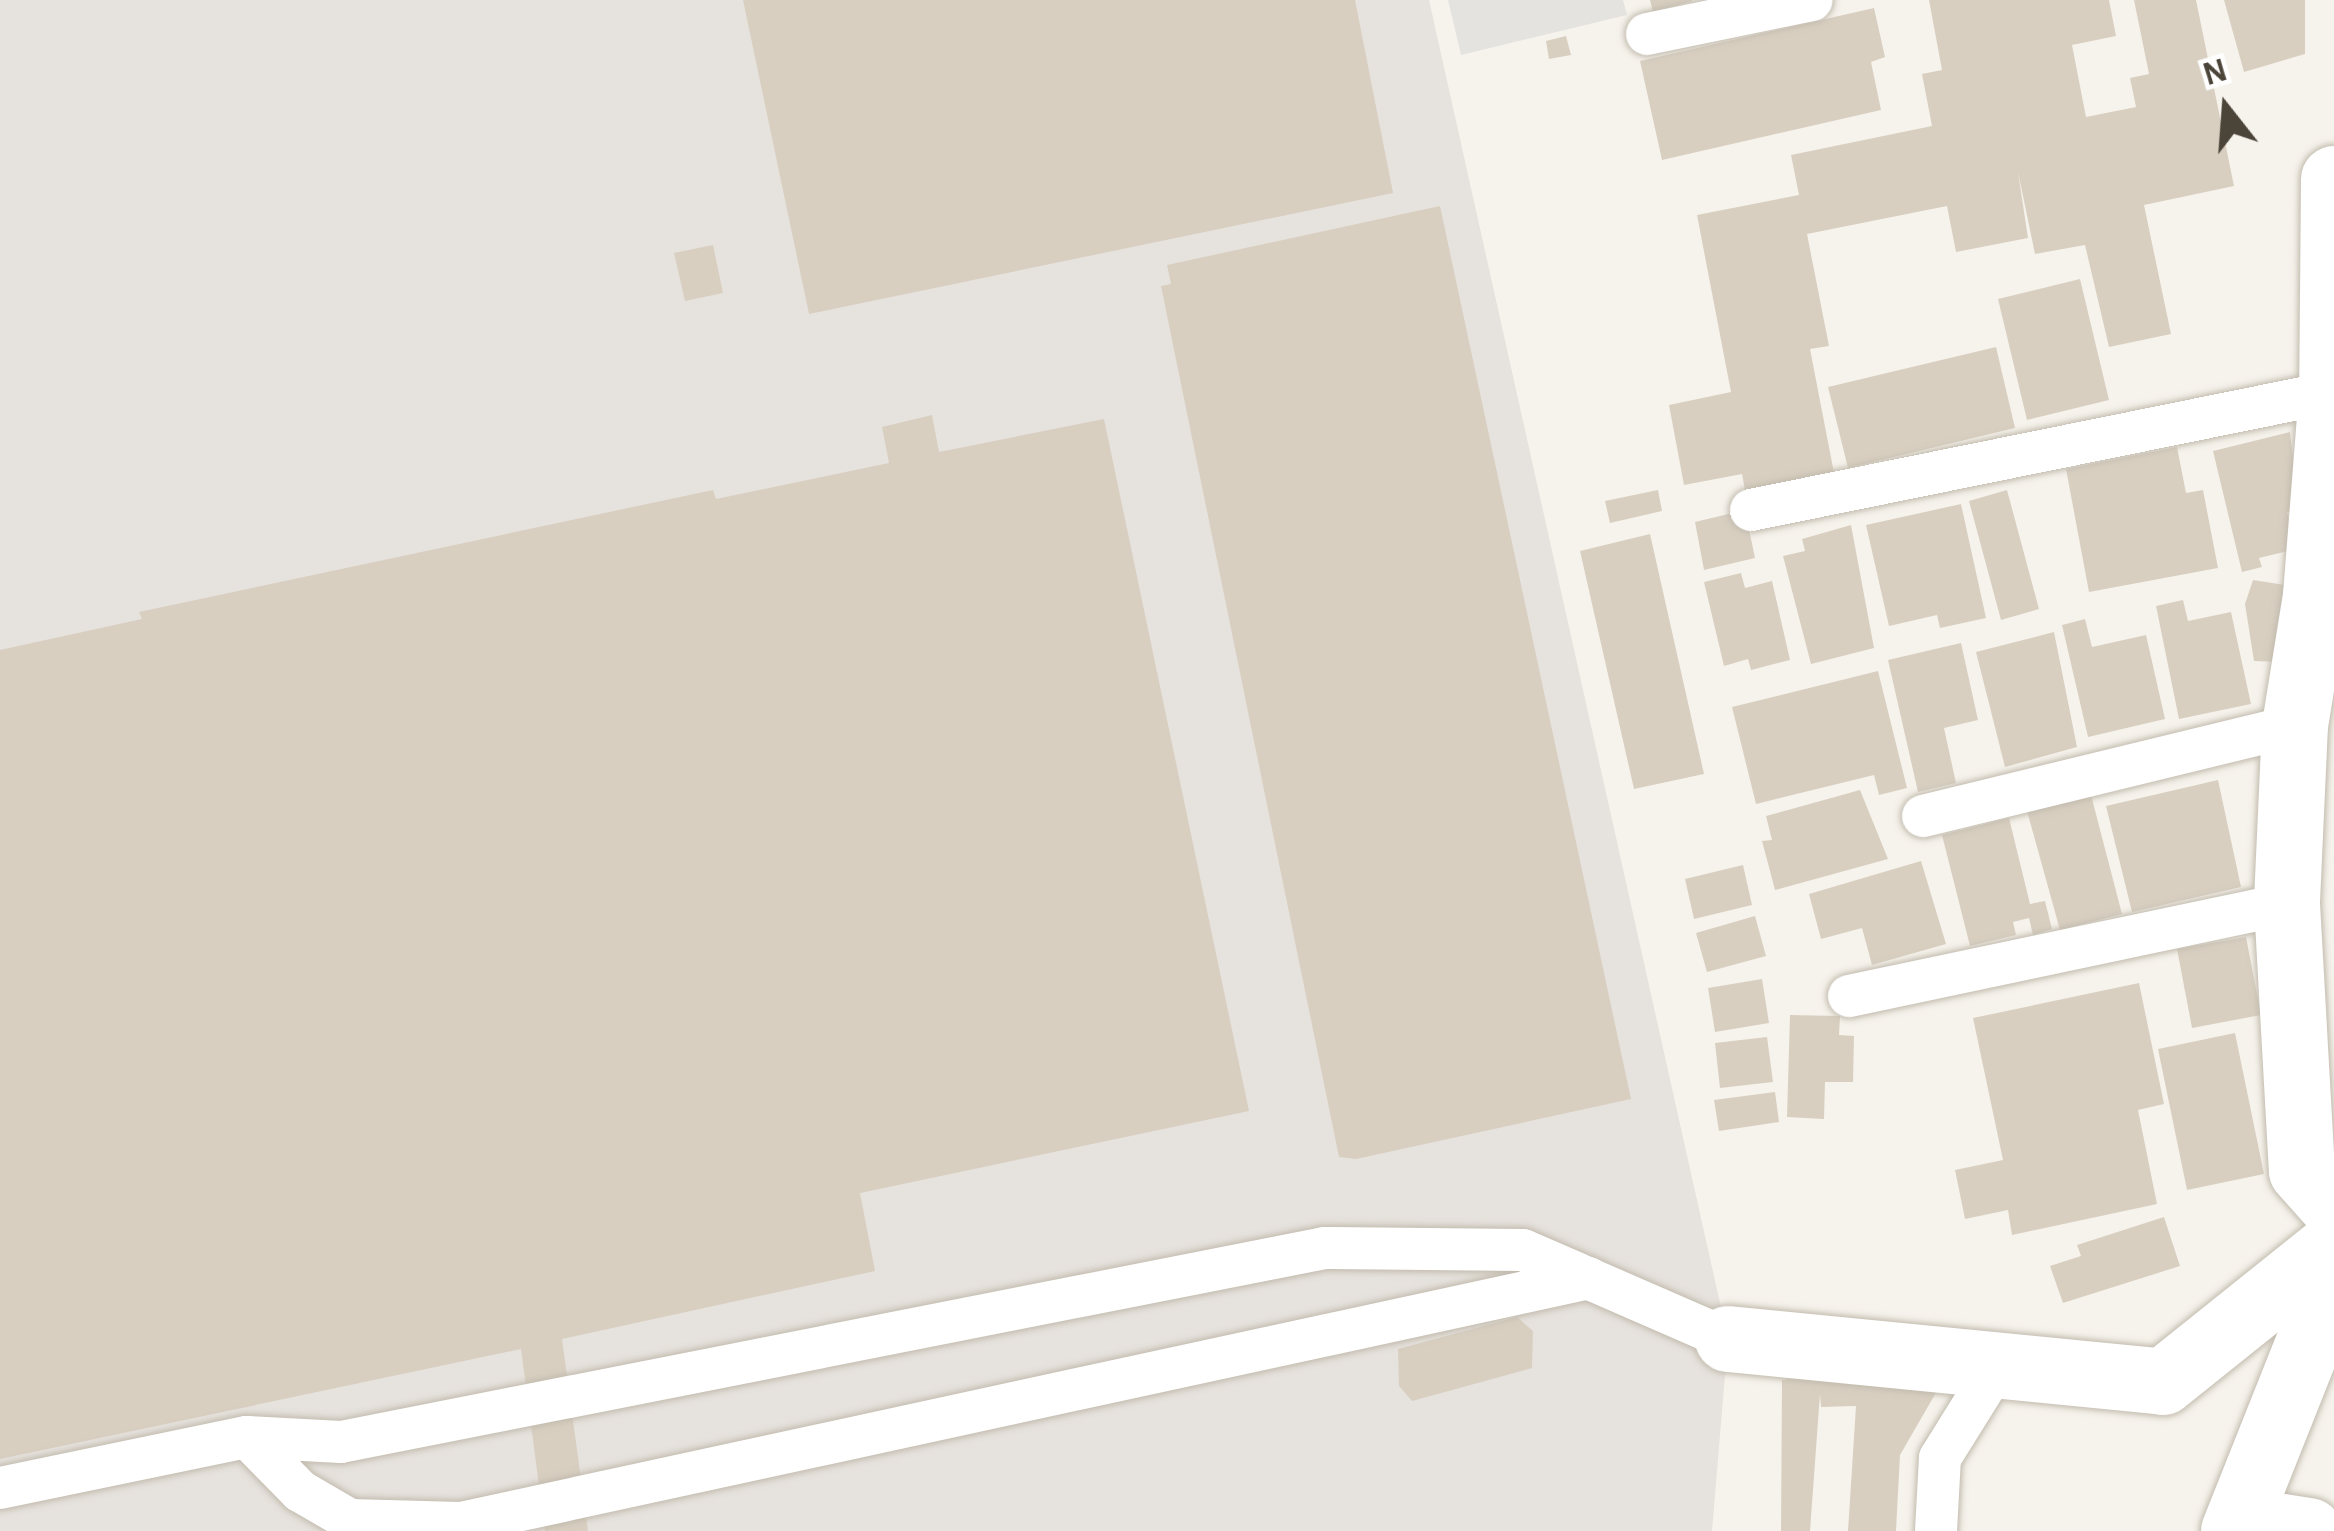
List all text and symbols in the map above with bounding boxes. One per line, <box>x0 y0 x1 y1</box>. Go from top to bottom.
north arrow <box>2166 48 2286 168</box>
text: N <box>2200 54 2231 92</box>

